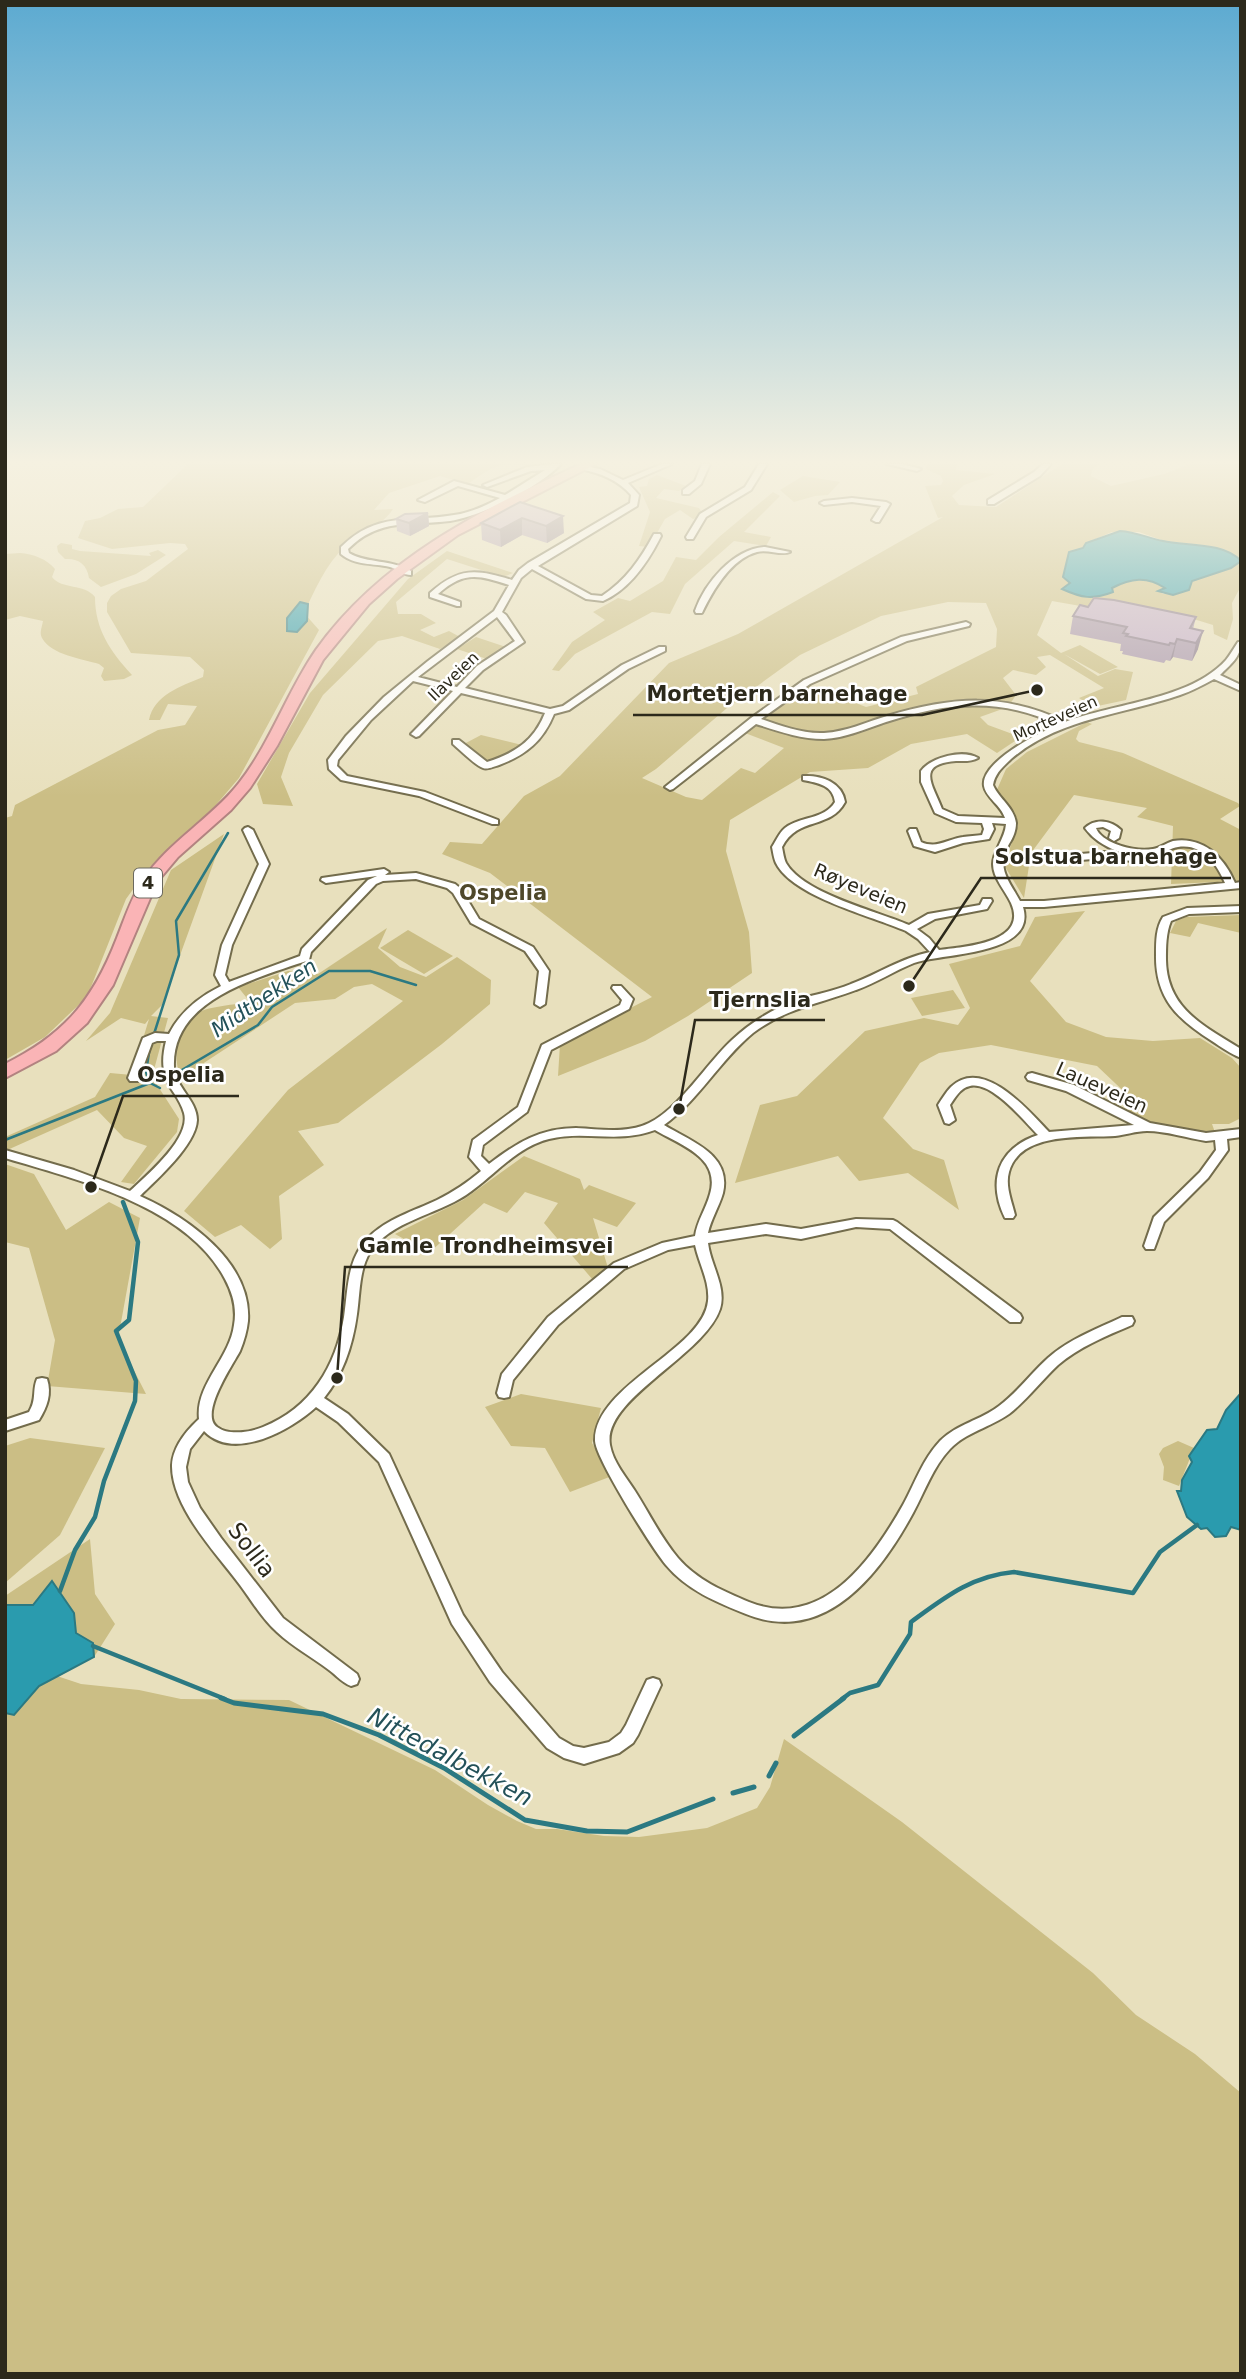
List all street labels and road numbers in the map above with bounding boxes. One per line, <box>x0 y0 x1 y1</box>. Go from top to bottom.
street label: Ilaveien <box>424 648 483 705</box>
street label: Morteveien <box>1010 691 1100 745</box>
street label: Røyeveien <box>811 858 911 918</box>
road number: 4 <box>134 868 162 898</box>
street label: Laueveien <box>1053 1057 1151 1117</box>
street label: Sollia <box>223 1517 281 1583</box>

